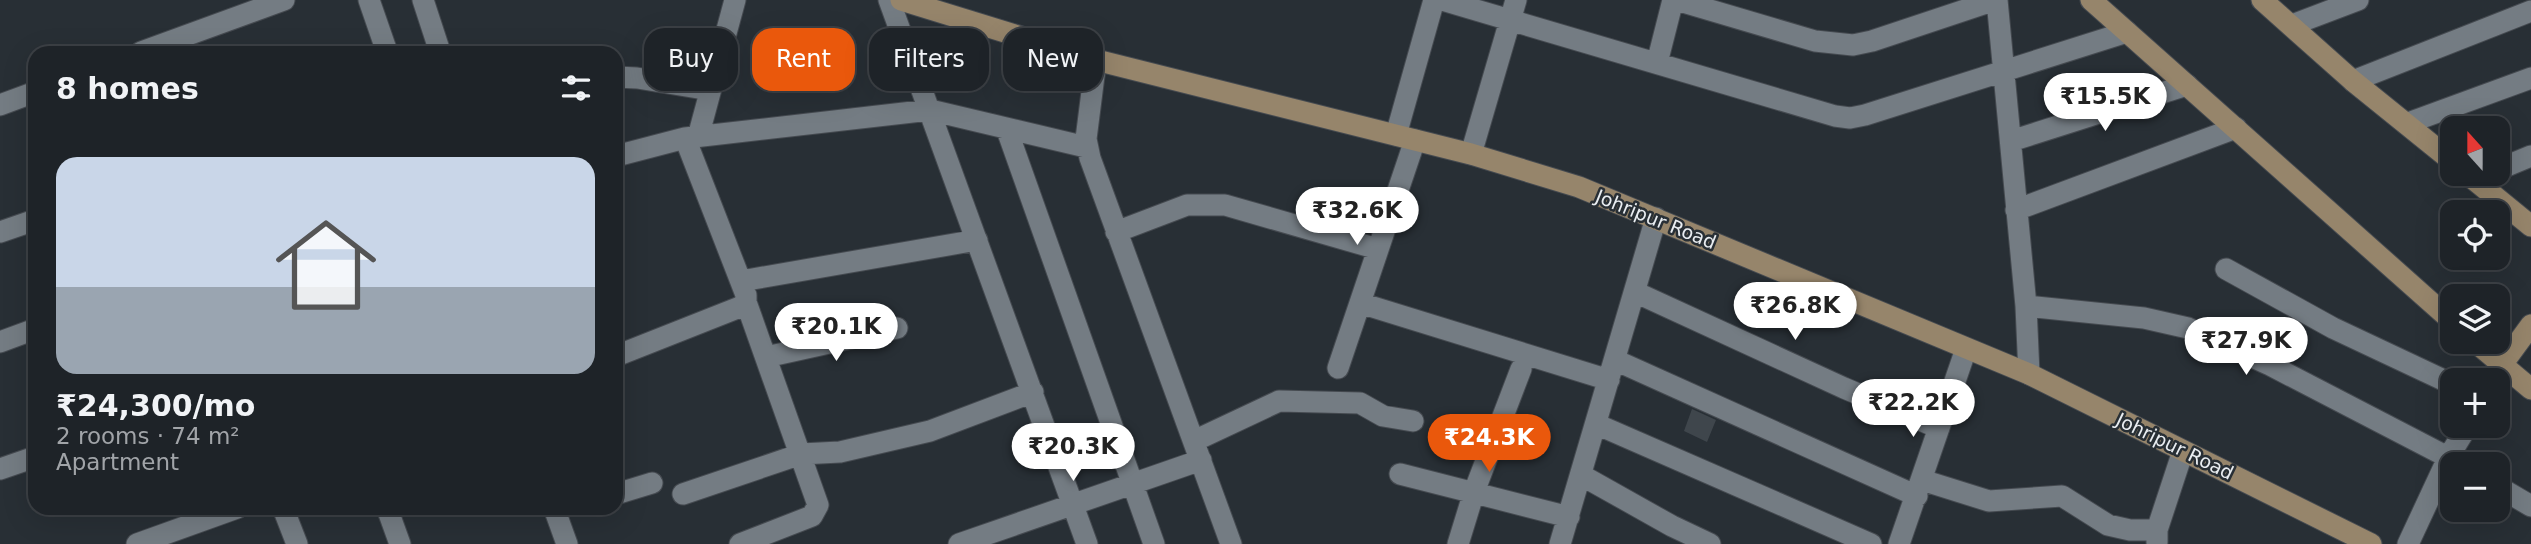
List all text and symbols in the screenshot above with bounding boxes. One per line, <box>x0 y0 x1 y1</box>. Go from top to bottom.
chip: Buy <box>644 28 738 91</box>
chip: Rent <box>752 28 855 91</box>
chip: Filters <box>869 28 989 91</box>
chip: New <box>1003 28 1103 91</box>
icon: filters <box>557 69 595 107</box>
text: 8 homes <box>56 71 199 106</box>
pin: ₹15.5K <box>2048 74 2162 133</box>
text: ₹15.5K <box>2060 83 2150 109</box>
north arrow <box>2440 116 2510 186</box>
map controls <box>2440 116 2510 522</box>
street label: Johripur Road <box>1592 184 1719 253</box>
pin: ₹32.6K <box>1300 188 1414 247</box>
text: ₹32.6K <box>1312 197 1402 223</box>
button: locate <box>2440 200 2510 270</box>
icon: home <box>263 202 389 328</box>
pin: ₹26.8K <box>1738 282 1852 342</box>
button: layers <box>2440 284 2510 354</box>
text: ₹26.8K <box>1750 292 1840 318</box>
pin: ₹20.1K <box>779 304 893 363</box>
text: ₹20.1K <box>791 313 881 339</box>
pin: ₹27.9K <box>2189 318 2303 377</box>
text: ₹27.9K <box>2201 327 2291 353</box>
button: + <box>2440 368 2510 438</box>
pin: ₹22.2K <box>1856 380 1970 439</box>
text: ₹24,300/mo <box>56 388 255 423</box>
text: ₹22.2K <box>1868 389 1958 415</box>
street label: Johripur Road <box>2112 408 2237 484</box>
pin: ₹24.3K <box>1432 414 1546 474</box>
text: 2 rooms · 74 m² <box>56 423 240 449</box>
pin: ₹20.3K <box>1016 424 1130 483</box>
text: ₹24.3K <box>1444 424 1534 450</box>
text: ₹20.3K <box>1028 433 1118 459</box>
text: Apartment <box>56 449 179 475</box>
button: − <box>2440 452 2510 522</box>

